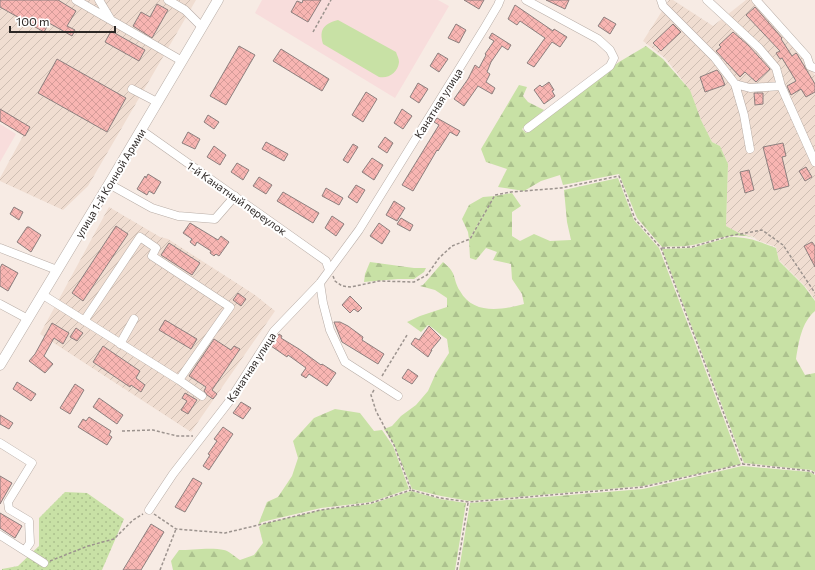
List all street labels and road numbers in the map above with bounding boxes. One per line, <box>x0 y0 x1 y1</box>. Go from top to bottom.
street label: Канатная улица <box>411 66 465 140</box>
street label: улица 1-й Конной Армии <box>72 126 148 240</box>
street label: 1-й Канатный переулок <box>185 159 290 238</box>
street label: Канатная улица <box>224 330 278 404</box>

